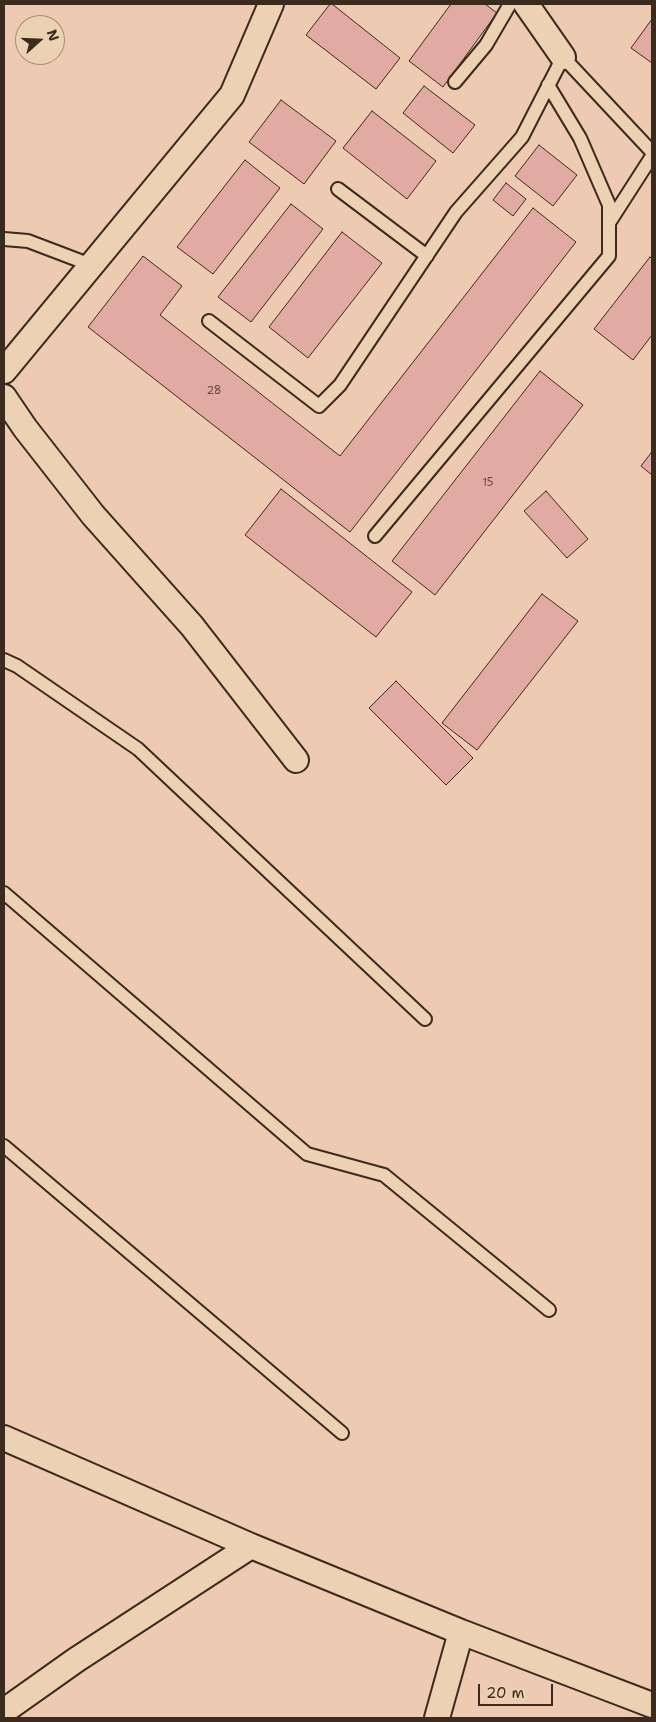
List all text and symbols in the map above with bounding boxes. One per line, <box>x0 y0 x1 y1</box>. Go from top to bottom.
north arrow <box>15 15 65 65</box>
text: N <box>43 27 64 44</box>
house number: 28 <box>206 384 222 398</box>
house number: 15 <box>482 476 494 490</box>
scale bar <box>481 1674 556 1706</box>
text: 20 m <box>486 1683 525 1703</box>

